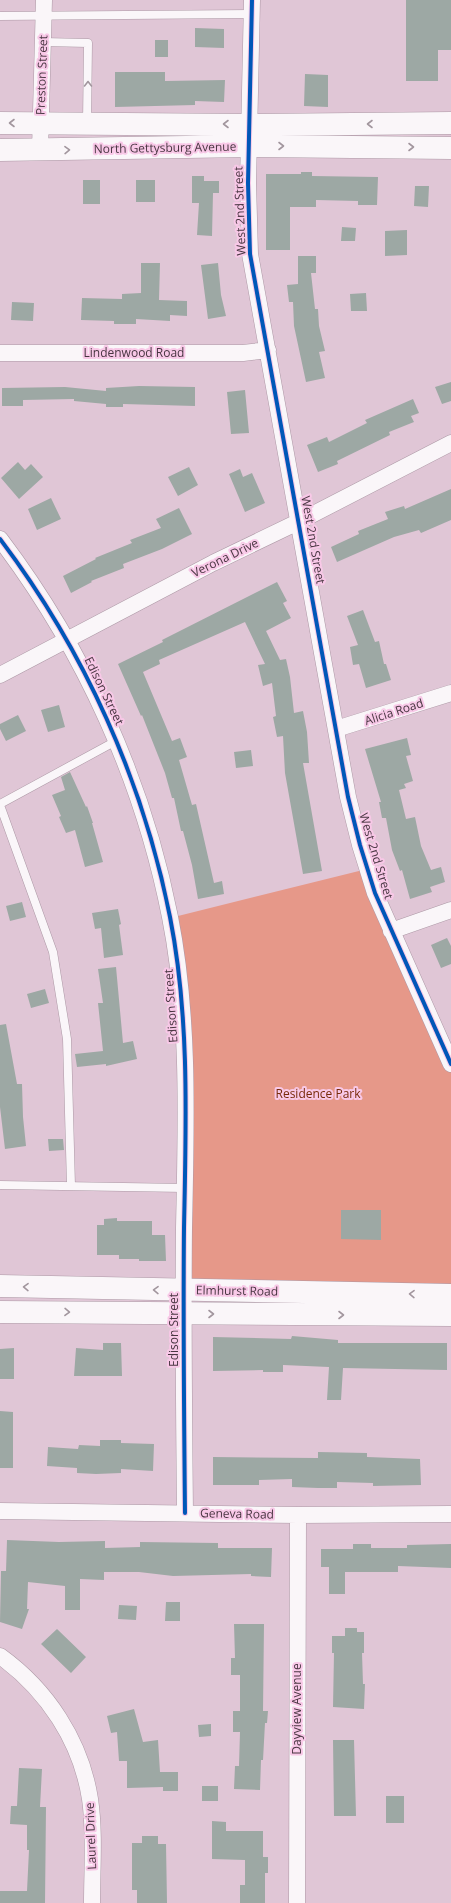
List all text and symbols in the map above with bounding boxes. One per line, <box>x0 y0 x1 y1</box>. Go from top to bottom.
street label: Preston Street <box>32 35 51 115</box>
one-way arrow <box>83 81 92 87</box>
one-way arrow <box>9 119 15 127</box>
one-way arrow <box>223 120 229 128</box>
one-way arrow <box>367 120 373 128</box>
street label: North Gettysburg Avenue <box>94 138 237 157</box>
one-way arrow <box>278 142 284 150</box>
one-way arrow <box>408 143 414 151</box>
one-way arrow <box>64 145 70 154</box>
street label: West 2nd Street <box>229 166 250 256</box>
street label: Lindenwood Road <box>84 344 184 361</box>
street label: West 2nd Street <box>297 495 330 585</box>
street label: Verona Drive <box>188 534 261 581</box>
street label: Edison Street <box>81 654 128 728</box>
street label: Alicia Road <box>362 694 425 729</box>
street label: West 2nd Street <box>355 811 398 901</box>
street label: Edison Street <box>159 969 182 1044</box>
park label: Residence Park <box>275 1085 361 1102</box>
street label: Elmhurst Road <box>196 1281 278 1300</box>
one-way arrow <box>23 1283 29 1291</box>
one-way arrow <box>153 1286 159 1294</box>
one-way arrow <box>409 1290 415 1298</box>
street label: Edison Street <box>165 1293 182 1367</box>
one-way arrow <box>64 1308 70 1317</box>
one-way arrow <box>208 1310 214 1318</box>
one-way arrow <box>338 1311 344 1319</box>
street label: Geneva Road <box>200 1504 274 1523</box>
street label: Dayview Avenue <box>288 1663 305 1755</box>
street label: Laurel Drive <box>81 1802 100 1870</box>

